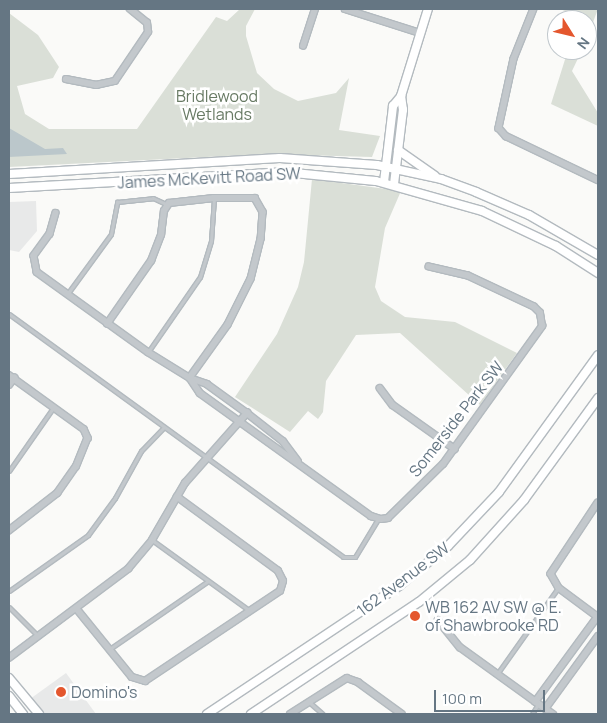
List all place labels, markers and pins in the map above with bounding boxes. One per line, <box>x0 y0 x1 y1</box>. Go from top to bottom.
place label: WB 162 AV SW @ E. of Shawbrooke RD <box>425 597 562 635</box>
marker: WB 162 AV SW @ E. of Shawbrooke RD <box>409 610 421 622</box>
place label: Domino's <box>71 682 137 702</box>
marker: Domino's <box>55 686 67 698</box>

